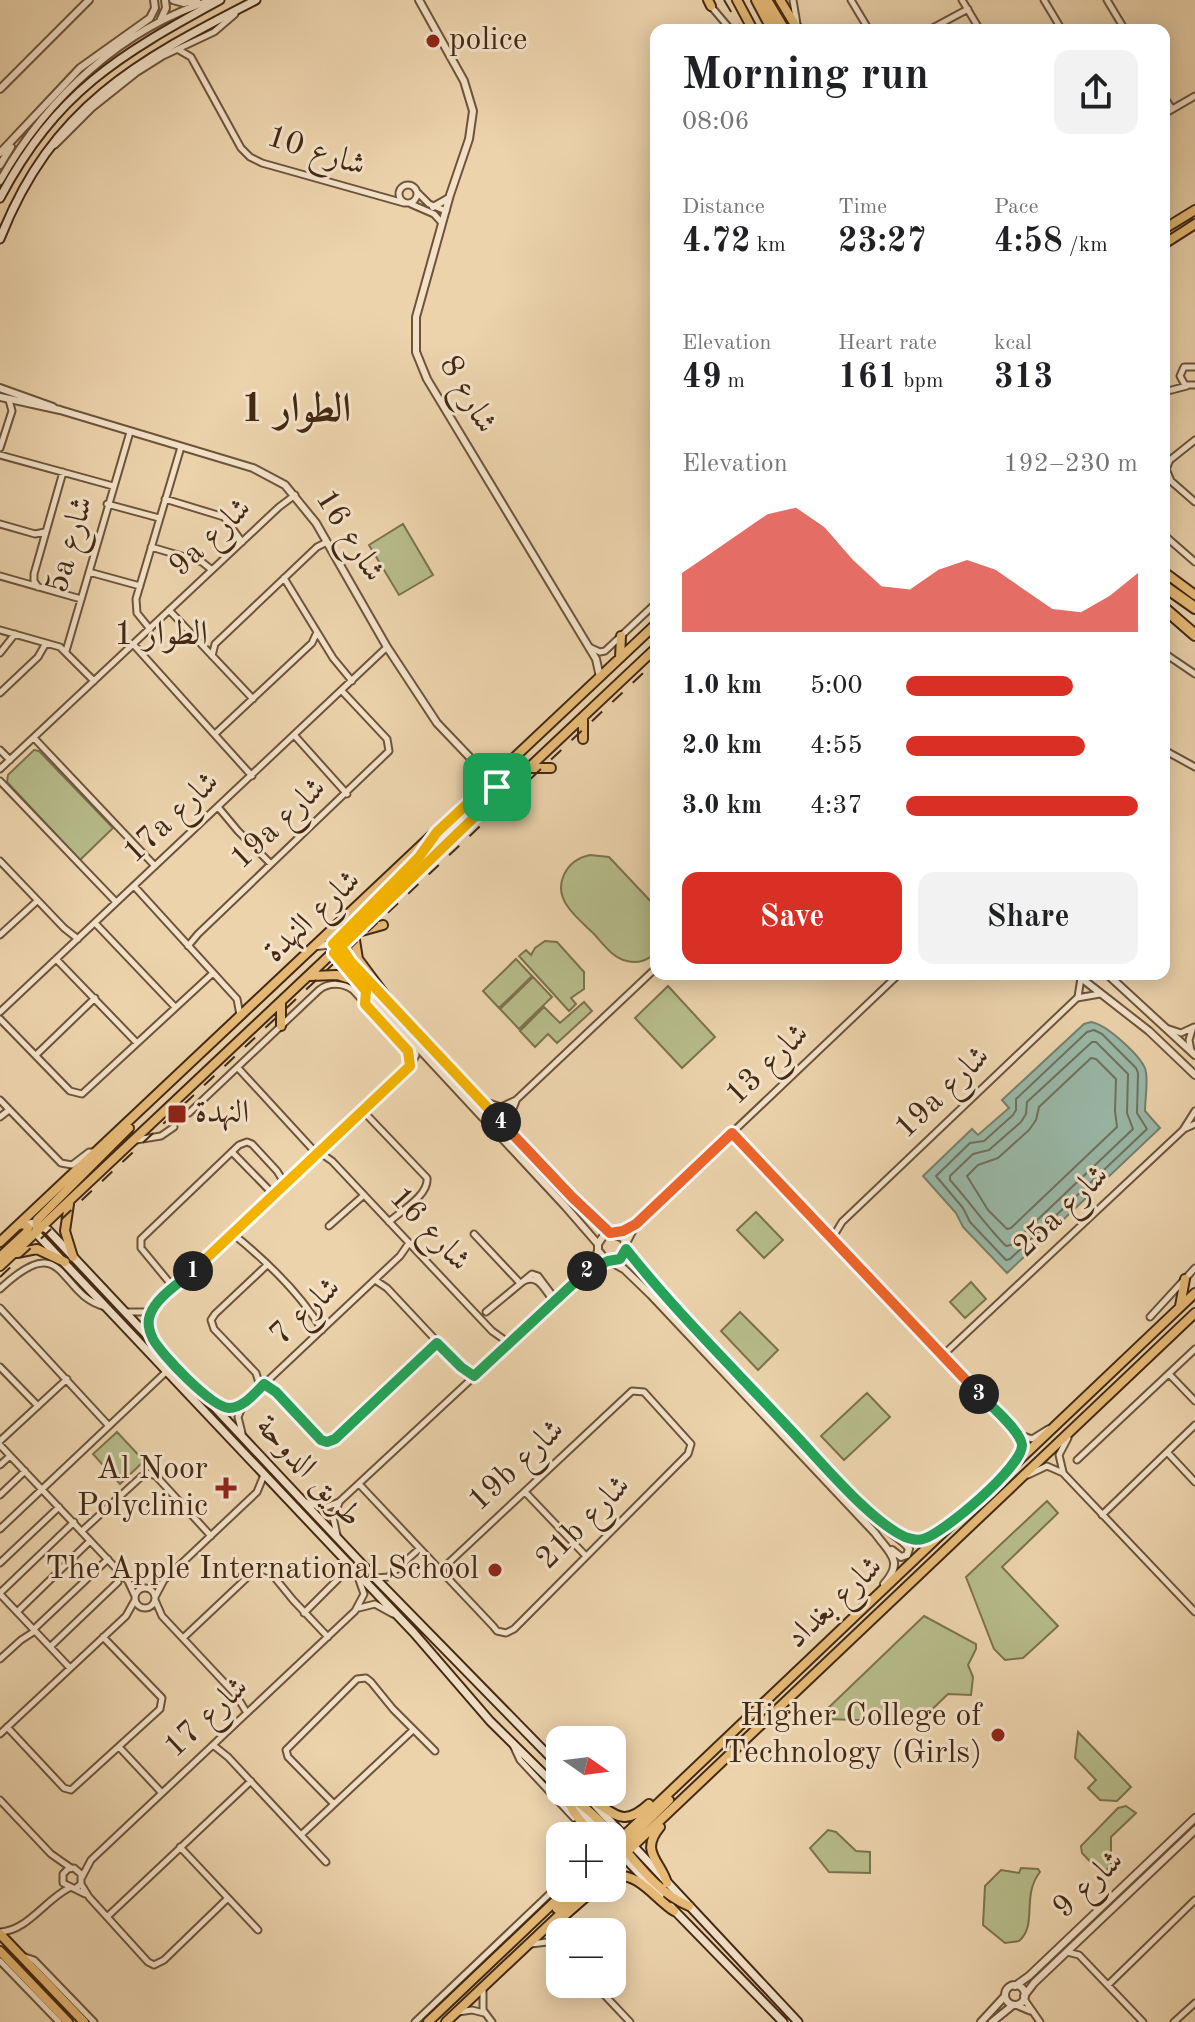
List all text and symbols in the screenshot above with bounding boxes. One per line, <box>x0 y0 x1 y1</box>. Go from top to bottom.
place label: police <box>449 25 527 57</box>
marker: police <box>424 32 442 50</box>
button: share <box>1054 50 1138 134</box>
text: Morning run <box>682 54 929 98</box>
text: 08:06 <box>682 109 750 135</box>
street label: شارع 10 <box>260 121 369 191</box>
text: Distance <box>682 196 765 218</box>
text: Time <box>838 196 887 218</box>
text: Pace <box>994 196 1039 218</box>
text: 4.72 <box>682 225 751 259</box>
text: 23:27 <box>838 225 926 259</box>
text: 4:58 <box>994 225 1063 259</box>
text: km <box>751 234 786 256</box>
text: /km <box>1063 234 1108 256</box>
text: Elevation <box>682 332 772 354</box>
text: Heart rate <box>838 332 937 354</box>
text: kcal <box>994 332 1032 354</box>
street label: شارع 8 <box>425 351 502 443</box>
text: 49 <box>682 361 721 395</box>
text: 161 <box>838 361 897 395</box>
text: 313 <box>994 361 1053 395</box>
text: m <box>721 370 745 392</box>
text: bpm <box>897 370 943 392</box>
district label: الطوار 1 <box>241 390 351 433</box>
text: Elevation <box>682 451 788 477</box>
text: 192–230 m <box>1003 451 1138 477</box>
street label: شارع 16 <box>302 484 389 592</box>
street label: 5a شارع <box>42 493 108 599</box>
street label: 9a شارع <box>164 493 264 589</box>
district label: الطوار 1 <box>114 618 208 654</box>
text: 1.0 km <box>682 673 762 699</box>
text: 5:00 <box>810 673 863 699</box>
text: 2.0 km <box>682 733 762 759</box>
text: 4:55 <box>810 733 863 759</box>
pin <box>463 753 531 821</box>
icon: arrive <box>475 765 519 809</box>
street label: 17a شارع <box>118 766 231 876</box>
street label: 19a شارع <box>225 772 338 882</box>
text: 3.0 km <box>682 793 762 819</box>
text: 4:37 <box>810 793 863 819</box>
street label: شارع النهدة <box>259 865 373 975</box>
button: Save <box>682 872 902 964</box>
button: Share <box>918 872 1138 964</box>
street label: شارع 13 <box>720 1018 821 1118</box>
street label: 19a شارع <box>890 1041 1002 1151</box>
place label: النهدة <box>195 1098 249 1132</box>
pin: 4 <box>481 1102 521 1142</box>
marker: النهدة <box>166 1103 188 1125</box>
text: 4 <box>495 1111 507 1133</box>
street label: 25a شارع <box>1009 1160 1121 1270</box>
street label: شارع 16 <box>377 1182 475 1284</box>
pin: 1 <box>173 1251 213 1291</box>
pin: 2 <box>567 1251 607 1291</box>
text: 1 <box>187 1260 199 1282</box>
text: 2 <box>581 1260 593 1282</box>
street label: شارع 7 <box>265 1272 353 1358</box>
pin: 3 <box>959 1374 999 1414</box>
text: 3 <box>973 1383 985 1405</box>
street label: طريق الدوحة <box>247 1410 367 1535</box>
street label: 19b شارع <box>463 1414 577 1524</box>
place label: Al Noor Polyclinic <box>77 1454 208 1523</box>
street label: 21b شارع <box>531 1470 643 1582</box>
marker: Al Noor Polyclinic <box>215 1477 237 1499</box>
street label: شارع بغداد <box>781 1551 895 1661</box>
place label: The Apple International School <box>45 1554 479 1586</box>
marker: The Apple International School <box>486 1561 504 1579</box>
street label: شارع 17 <box>159 1672 261 1770</box>
place label: Higher College of Technology (Girls) <box>723 1701 983 1770</box>
north arrow <box>546 1726 626 1806</box>
map controls <box>546 1726 626 1998</box>
marker: Higher College of Technology (Girls) <box>989 1726 1007 1744</box>
button: + <box>546 1822 626 1902</box>
street label: شارع 9 <box>1048 1845 1136 1931</box>
button: − <box>546 1918 626 1998</box>

